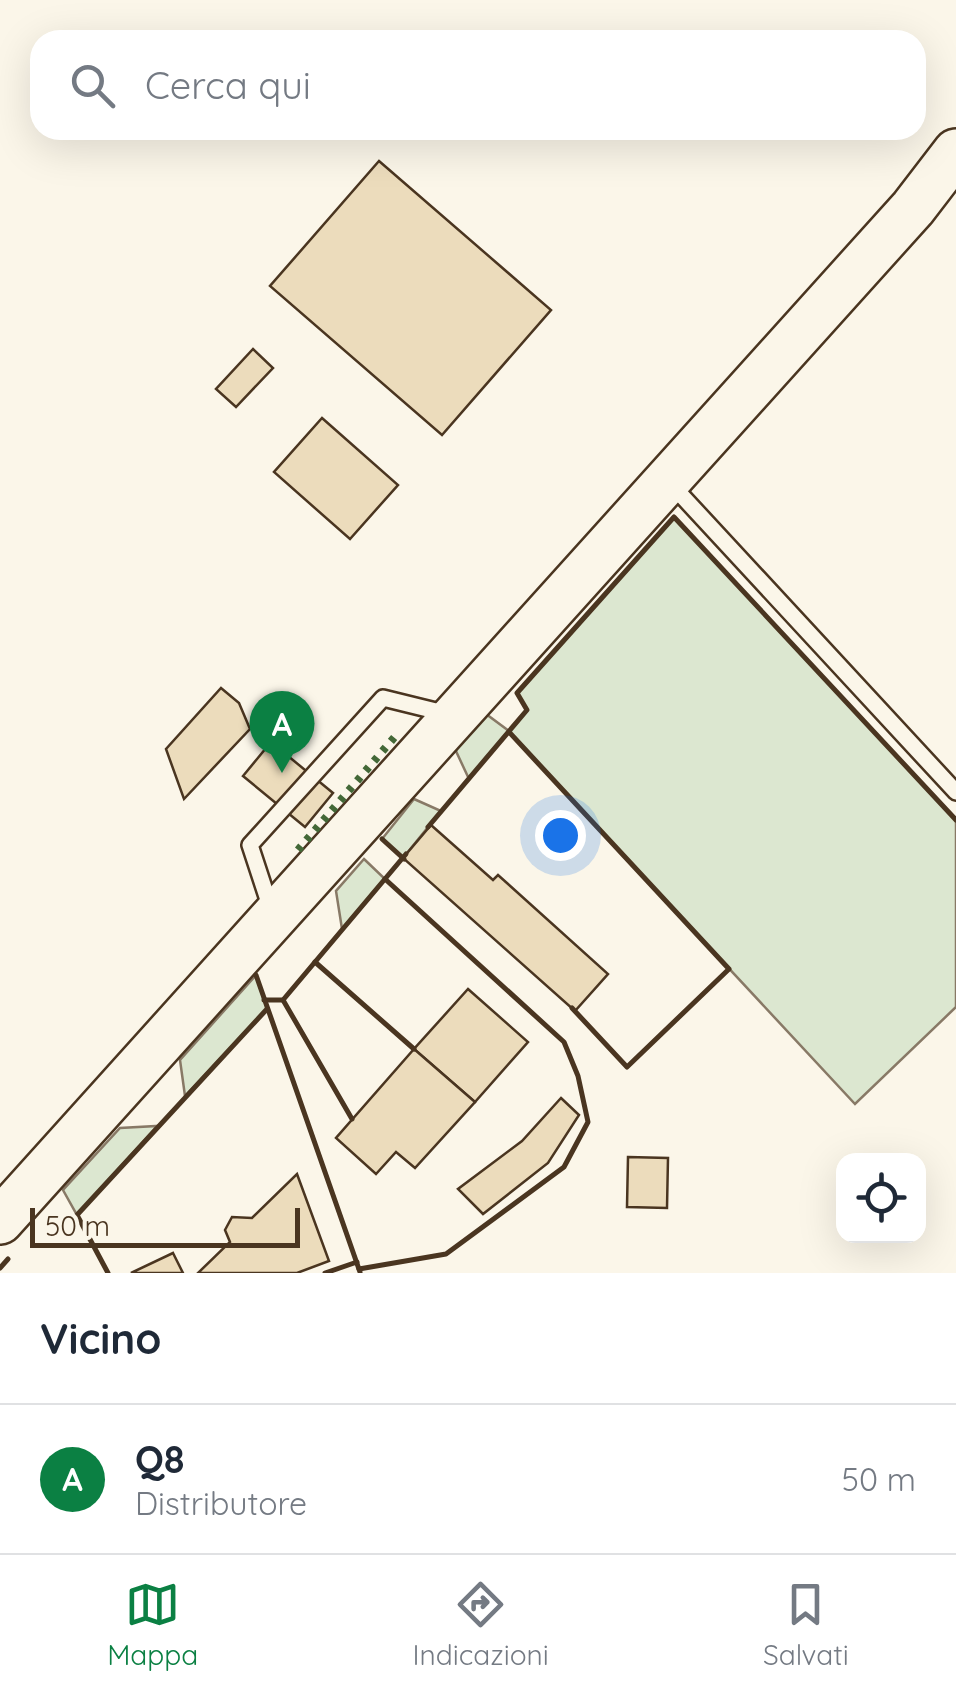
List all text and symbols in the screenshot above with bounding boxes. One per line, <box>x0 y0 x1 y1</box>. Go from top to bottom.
search box <box>30 30 926 140</box>
icon: search <box>65 58 120 113</box>
text: Cerca qui <box>145 61 311 109</box>
pin: A <box>250 690 314 773</box>
your location <box>535 810 586 861</box>
map controls <box>836 1153 926 1243</box>
button: locate <box>836 1153 926 1243</box>
scale bar <box>30 1203 300 1248</box>
text: 50 m <box>45 1208 110 1243</box>
text: Vicino <box>40 1312 161 1365</box>
text: Q8 <box>135 1435 185 1483</box>
text: A <box>62 1459 83 1499</box>
text: 50 m <box>842 1459 916 1499</box>
text: Distributore <box>135 1483 307 1523</box>
tab: Mappa <box>107 1577 198 1672</box>
tab: Indicazioni <box>413 1577 549 1672</box>
tab: Salvati <box>763 1577 849 1672</box>

